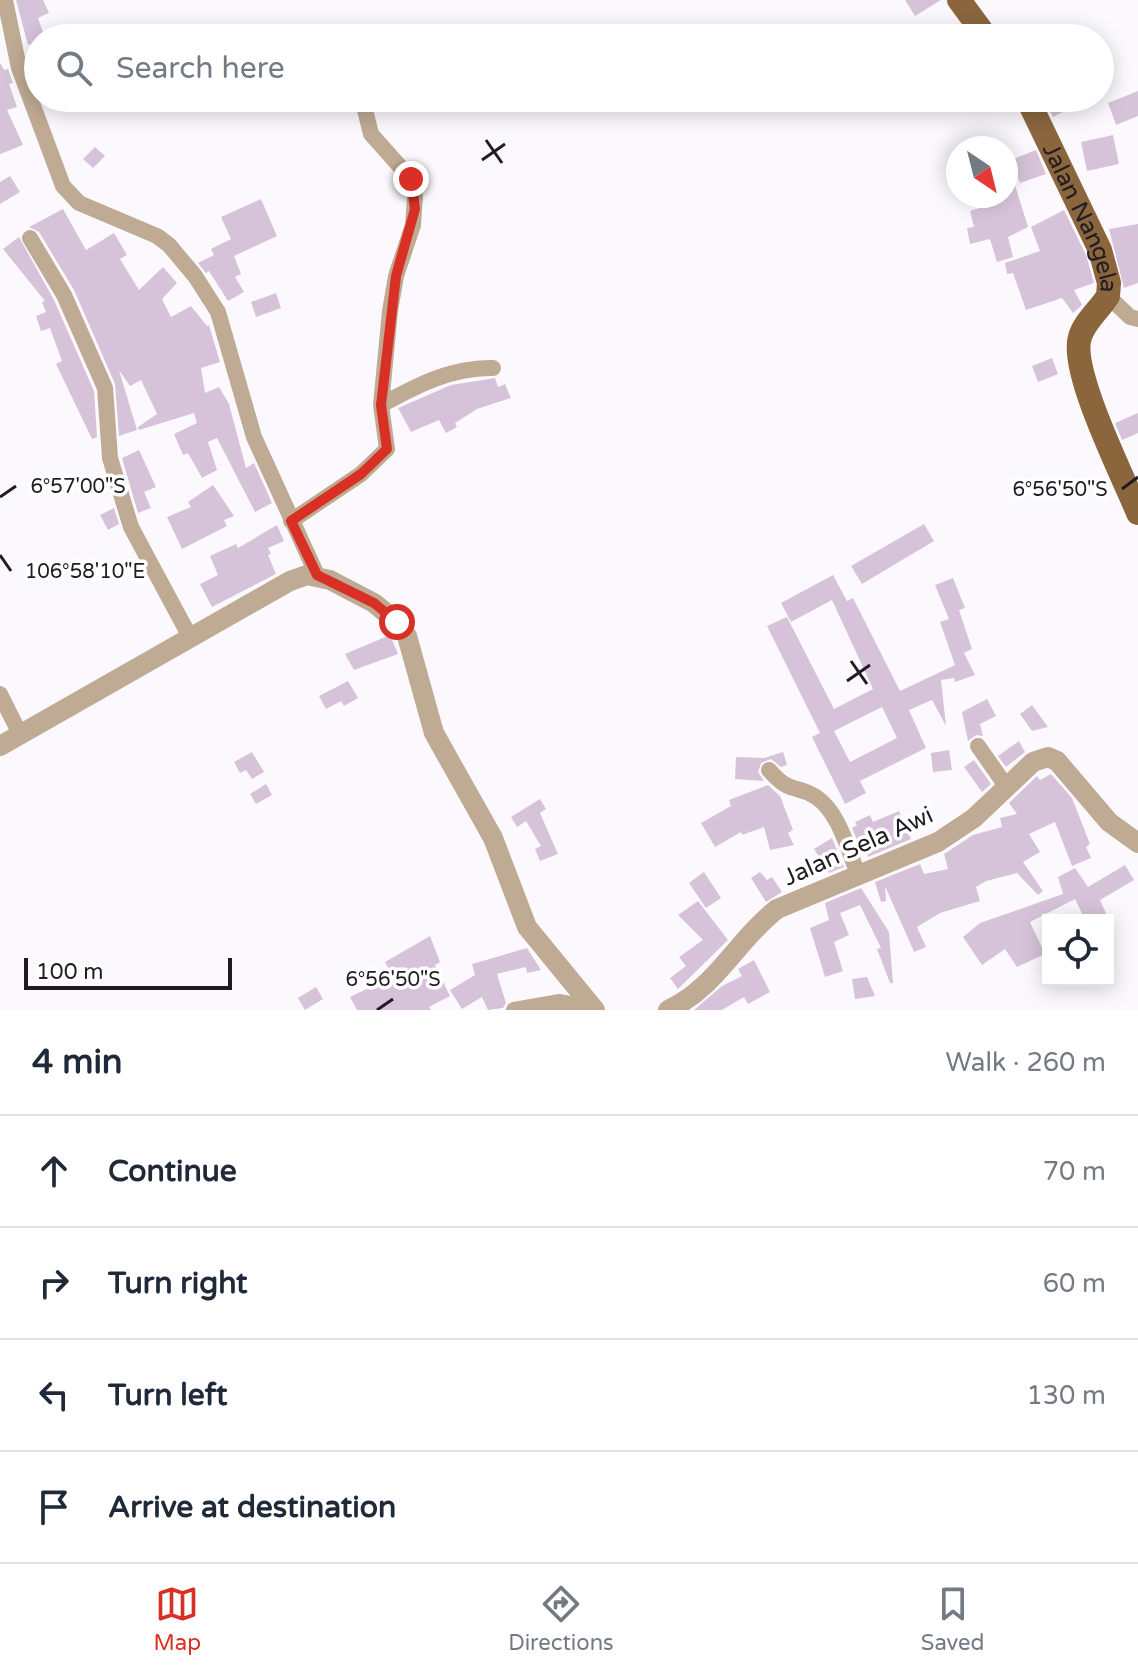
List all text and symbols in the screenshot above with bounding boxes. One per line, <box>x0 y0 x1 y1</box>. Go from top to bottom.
search box <box>24 24 1114 112</box>
icon: search <box>52 46 96 90</box>
text: Search here <box>116 50 285 87</box>
north arrow <box>946 136 1018 208</box>
street label: Jalan Nangela <box>1036 139 1123 294</box>
route end <box>393 161 429 197</box>
text: 6°57'00"S <box>30 475 126 499</box>
text: 6°56'50"S <box>1012 478 1108 502</box>
text: 106°58'10"E <box>25 560 145 584</box>
route start <box>379 604 415 640</box>
street label: Jalan Sela Awi <box>779 800 938 892</box>
map controls <box>1042 914 1114 986</box>
button: locate <box>1042 914 1114 986</box>
scale bar <box>24 954 232 990</box>
text: 100 m <box>36 959 103 985</box>
text: 6°56'50"S <box>345 968 441 992</box>
text: 4 min <box>32 1042 123 1083</box>
text: Walk · 260 m <box>946 1047 1106 1078</box>
icon: ahead <box>32 1149 76 1193</box>
text: Continue <box>108 1153 237 1190</box>
text: 70 m <box>1043 1156 1106 1187</box>
icon: right <box>32 1261 76 1305</box>
text: Turn right <box>108 1265 248 1302</box>
text: 60 m <box>1043 1268 1106 1299</box>
icon: left <box>32 1373 76 1417</box>
text: Turn left <box>108 1377 227 1414</box>
text: 130 m <box>1026 1380 1106 1411</box>
icon: arrive <box>32 1485 76 1529</box>
text: Arrive at destination <box>108 1489 396 1526</box>
tab: Map <box>154 1582 201 1656</box>
tab: Directions <box>508 1582 614 1656</box>
tab: Saved <box>921 1582 984 1656</box>

